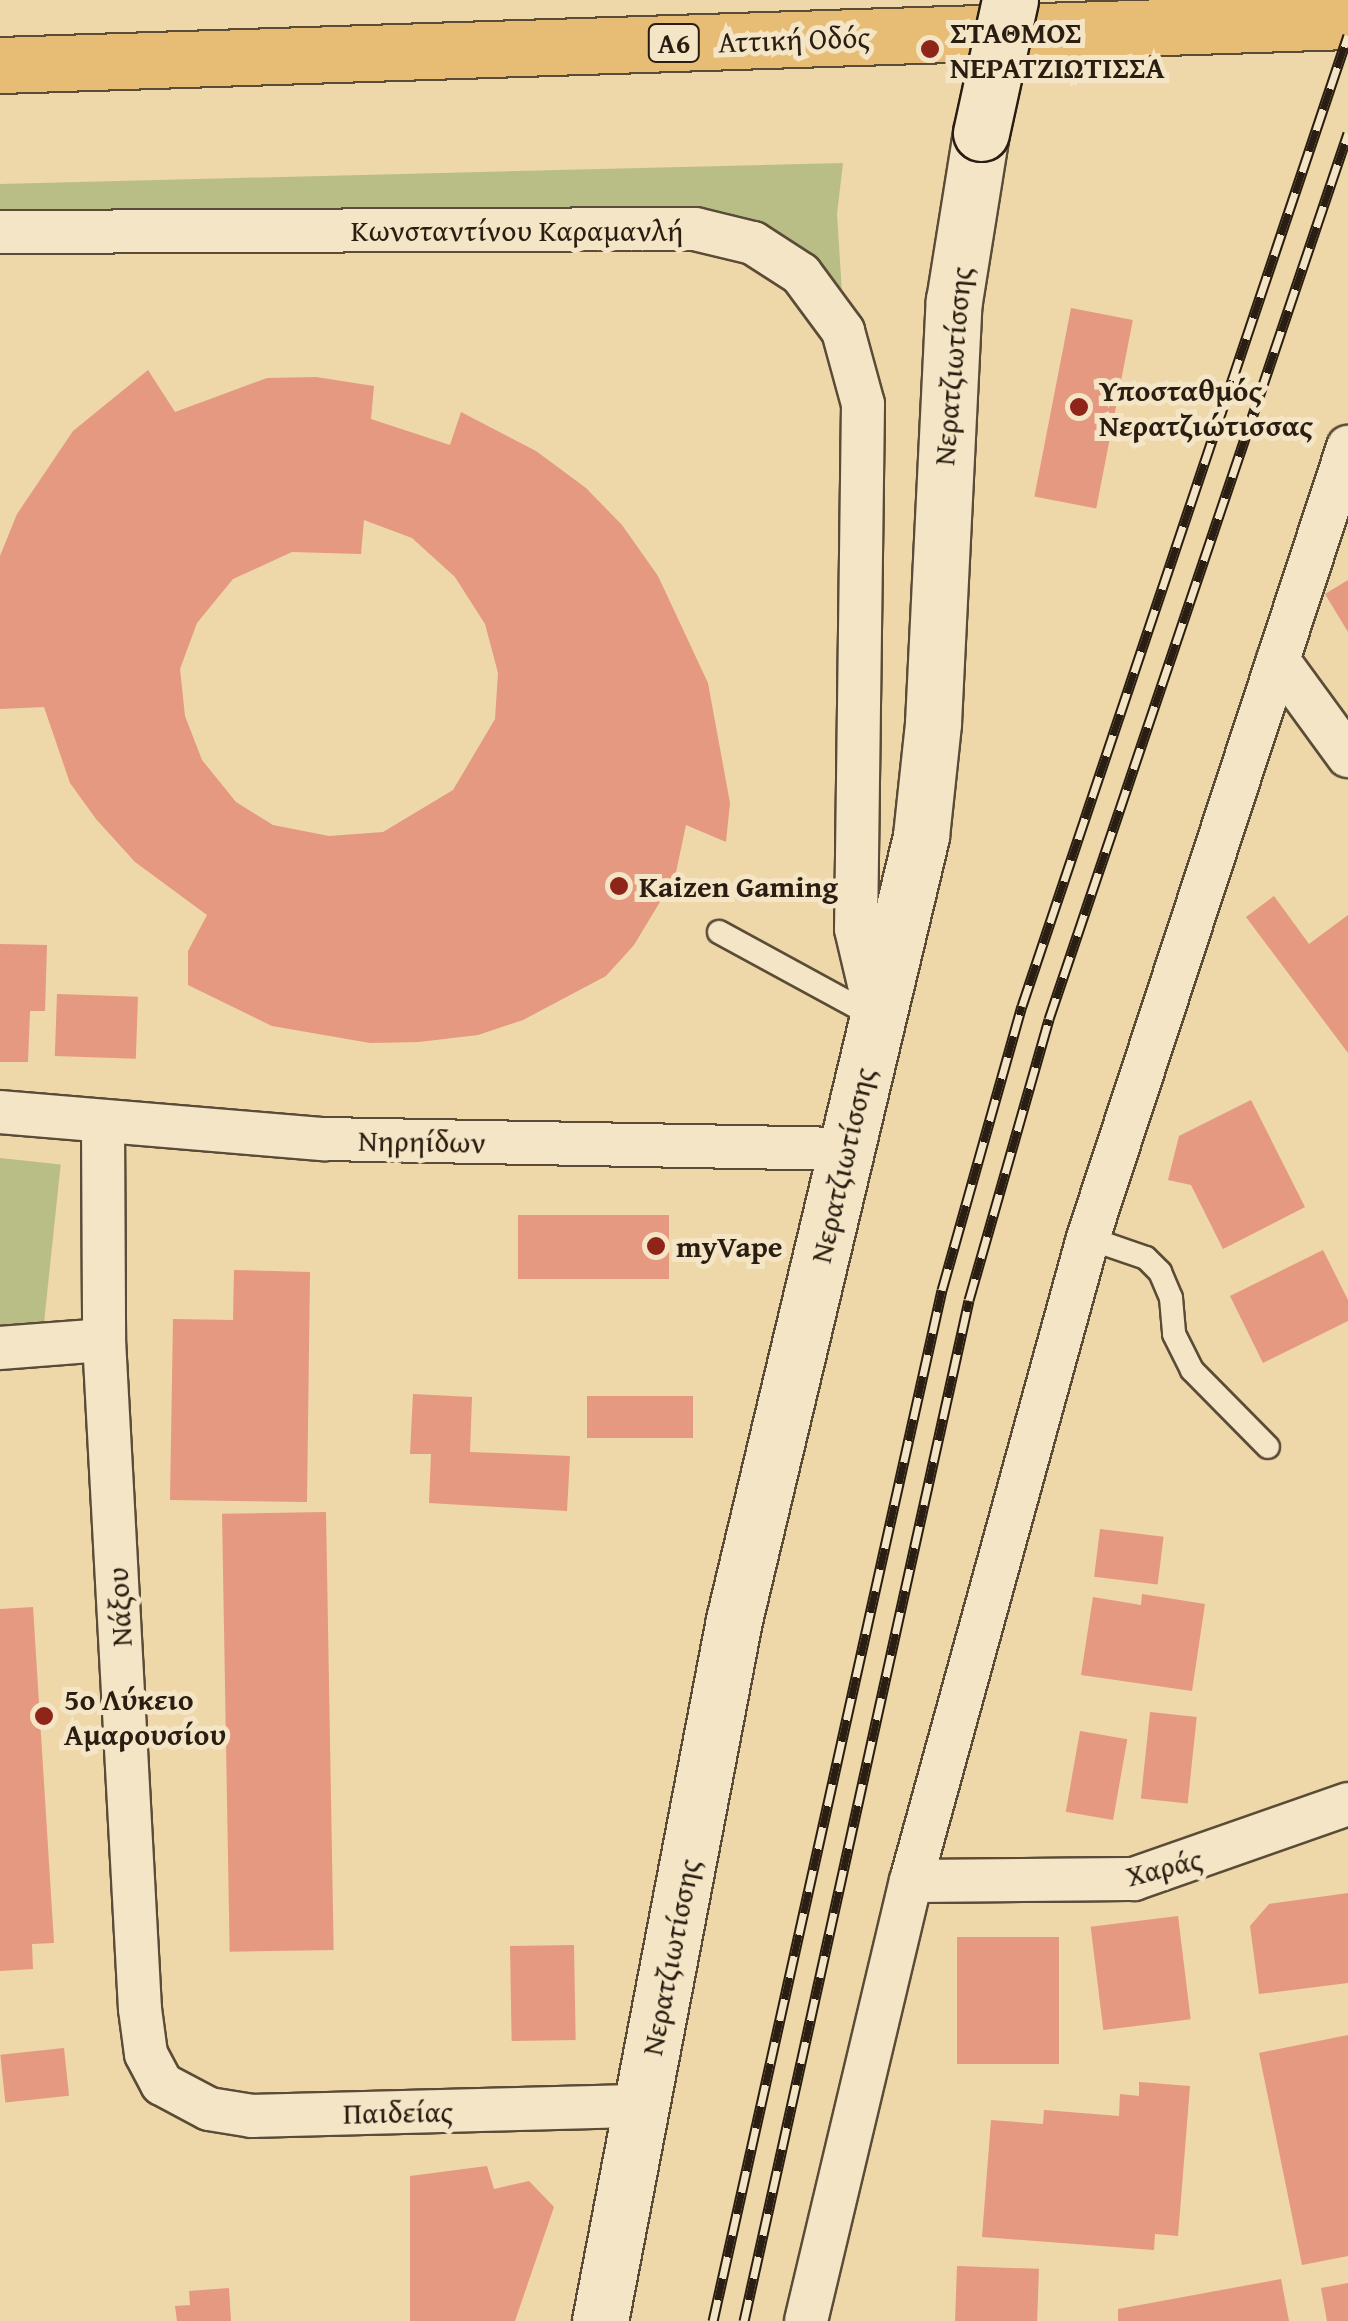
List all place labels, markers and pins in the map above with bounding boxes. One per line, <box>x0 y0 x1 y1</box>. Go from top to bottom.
place label: ΣΤΑΘΜΟΣ ΝΕΡΑΤΖΙΩΤΙΣΣΑ <box>950 14 1165 84</box>
marker: ΣΤΑΘΜΟΣ ΝΕΡΑΤΖΙΩΤΙΣΣΑ <box>919 38 941 60</box>
place label: Υποσταθμός Νερατζιώτισσας <box>1099 372 1313 442</box>
marker: Υποσταθμός Νερατζιώτισσας <box>1068 396 1090 418</box>
place label: Kaizen Gaming <box>639 868 838 904</box>
marker: Kaizen Gaming <box>608 875 630 897</box>
place label: myVape <box>676 1228 783 1264</box>
marker: myVape <box>645 1235 667 1257</box>
place label: 5ο Λύκειο Αμαρουσίου <box>64 1681 226 1752</box>
marker: 5ο Λύκειο Αμαρουσίου <box>33 1705 55 1727</box>

